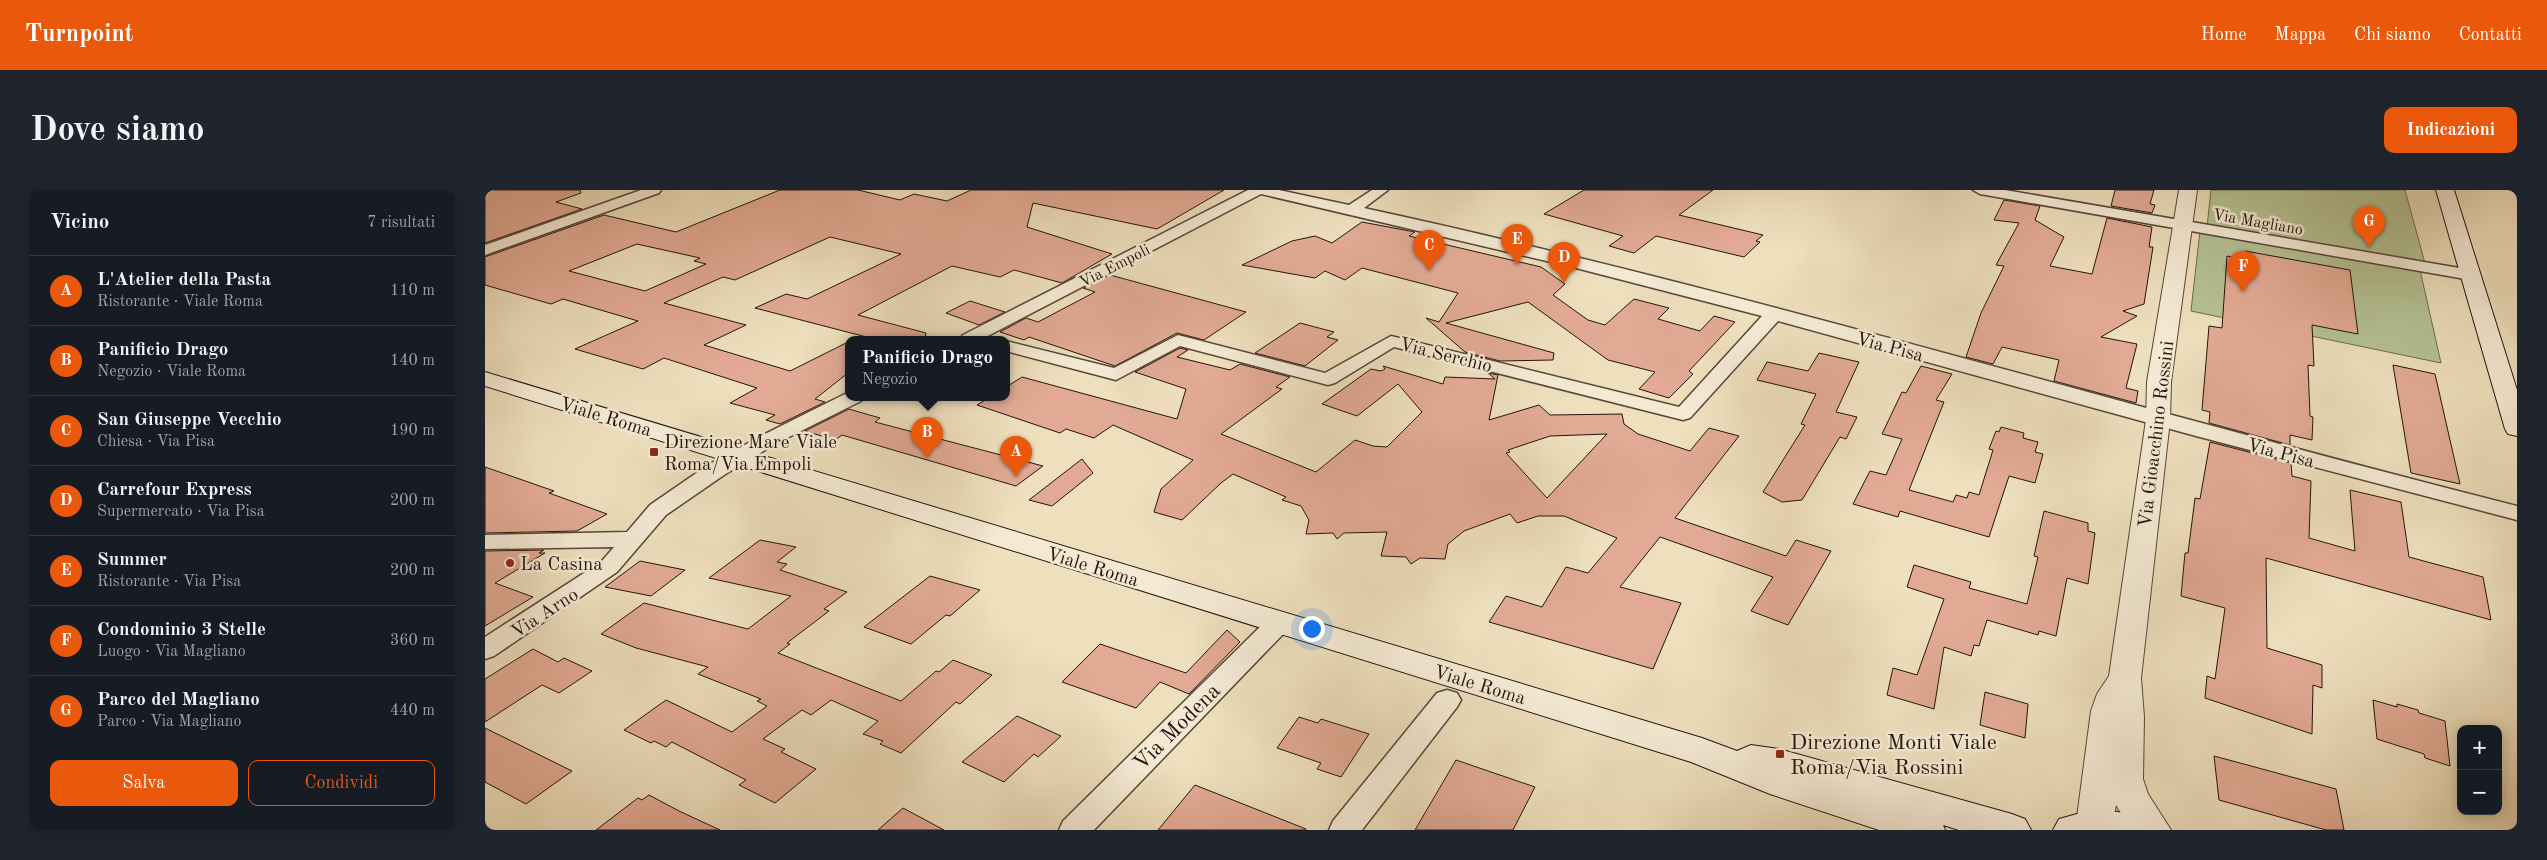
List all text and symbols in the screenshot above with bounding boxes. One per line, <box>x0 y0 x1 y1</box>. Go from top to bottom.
text: Turnpoint <box>25 23 133 47</box>
text: Home <box>2201 26 2247 44</box>
text: Mappa <box>2275 26 2326 44</box>
text: Chi siamo <box>2354 26 2431 44</box>
text: Contatti <box>2459 26 2522 44</box>
button: Indicazioni <box>2384 107 2517 153</box>
text: Dove siamo <box>30 113 205 148</box>
pin: G <box>2353 206 2385 247</box>
street label: Via Magliano <box>2211 207 2304 239</box>
text: Vicino <box>50 212 109 233</box>
text: 7 risultati <box>367 215 435 231</box>
pin: E <box>1501 224 1533 265</box>
pin: C <box>1413 230 1445 271</box>
street label: Via Empoli <box>1077 242 1153 291</box>
pin: D <box>1548 242 1580 283</box>
pin: F <box>2227 251 2259 292</box>
text: L'Atelier della Pasta <box>97 271 271 290</box>
text: A <box>60 283 72 299</box>
text: 110 m <box>390 283 435 299</box>
text: Ristorante · Viale Roma <box>97 294 263 310</box>
street label: Via Pisa <box>1853 330 1926 367</box>
popup <box>845 336 1010 401</box>
street label: Via Serchio <box>1397 336 1494 377</box>
street label: Via Gioacchino Rossini <box>2137 340 2178 529</box>
text: Panificio Drago <box>97 341 228 360</box>
text: Panificio Drago <box>862 349 993 368</box>
text: B <box>60 353 72 369</box>
text: 140 m <box>390 353 435 369</box>
text: Negozio · Viale Roma <box>97 364 246 380</box>
text: Negozio <box>862 372 917 388</box>
street label: Viale Roma <box>557 395 654 442</box>
text: San Giuseppe Vecchio <box>97 411 282 430</box>
pin: B <box>911 417 943 458</box>
text: C <box>61 423 71 439</box>
text: 190 m <box>390 423 435 439</box>
text: Chiesa · Via Pisa <box>97 434 215 450</box>
place label: Direzione Mare Viale Roma/Via Empoli <box>664 434 837 475</box>
pin: A <box>1000 436 1032 477</box>
street label: Via Pisa <box>2244 436 2317 473</box>
marker: Direzione Mare Viale Roma/Via Empoli <box>648 446 660 458</box>
text: Carrefour Express <box>97 481 252 500</box>
text: D <box>60 493 72 509</box>
text: 200 m <box>390 493 435 509</box>
text: Supermercato · Via Pisa <box>97 504 265 520</box>
street label: Viale Roma <box>1044 545 1141 592</box>
text: Summer <box>97 551 167 570</box>
place label: La Casina <box>520 556 603 575</box>
marker: La Casina <box>504 557 516 569</box>
text: E <box>60 563 72 579</box>
text: 200 m <box>390 563 435 579</box>
text: Ristorante · Via Pisa <box>97 574 241 590</box>
street label: Via Arno <box>508 586 582 643</box>
your location <box>1299 616 1325 642</box>
text: Condominio 3 Stelle <box>97 621 266 640</box>
text: F <box>61 633 71 649</box>
text: 360 m <box>390 633 435 649</box>
text: Luogo · Via Magliano <box>97 644 246 660</box>
street label: Viale Roma <box>1431 663 1528 710</box>
street label: Via Modena <box>1130 680 1225 775</box>
text: Parco del Magliano <box>97 691 260 710</box>
text: G <box>60 703 72 719</box>
text: 440 m <box>390 703 435 719</box>
text: Parco · Via Magliano <box>97 714 241 730</box>
map controls <box>2457 725 2502 815</box>
button: + <box>2457 725 2502 770</box>
place label: Direzione Monti Viale Roma/Via Rossini <box>1790 732 1997 779</box>
marker: Direzione Monti Viale Roma/Via Rossini <box>1774 748 1786 760</box>
button: Salva <box>50 760 238 806</box>
button: Condividi <box>248 760 435 806</box>
button: − <box>2457 770 2502 815</box>

